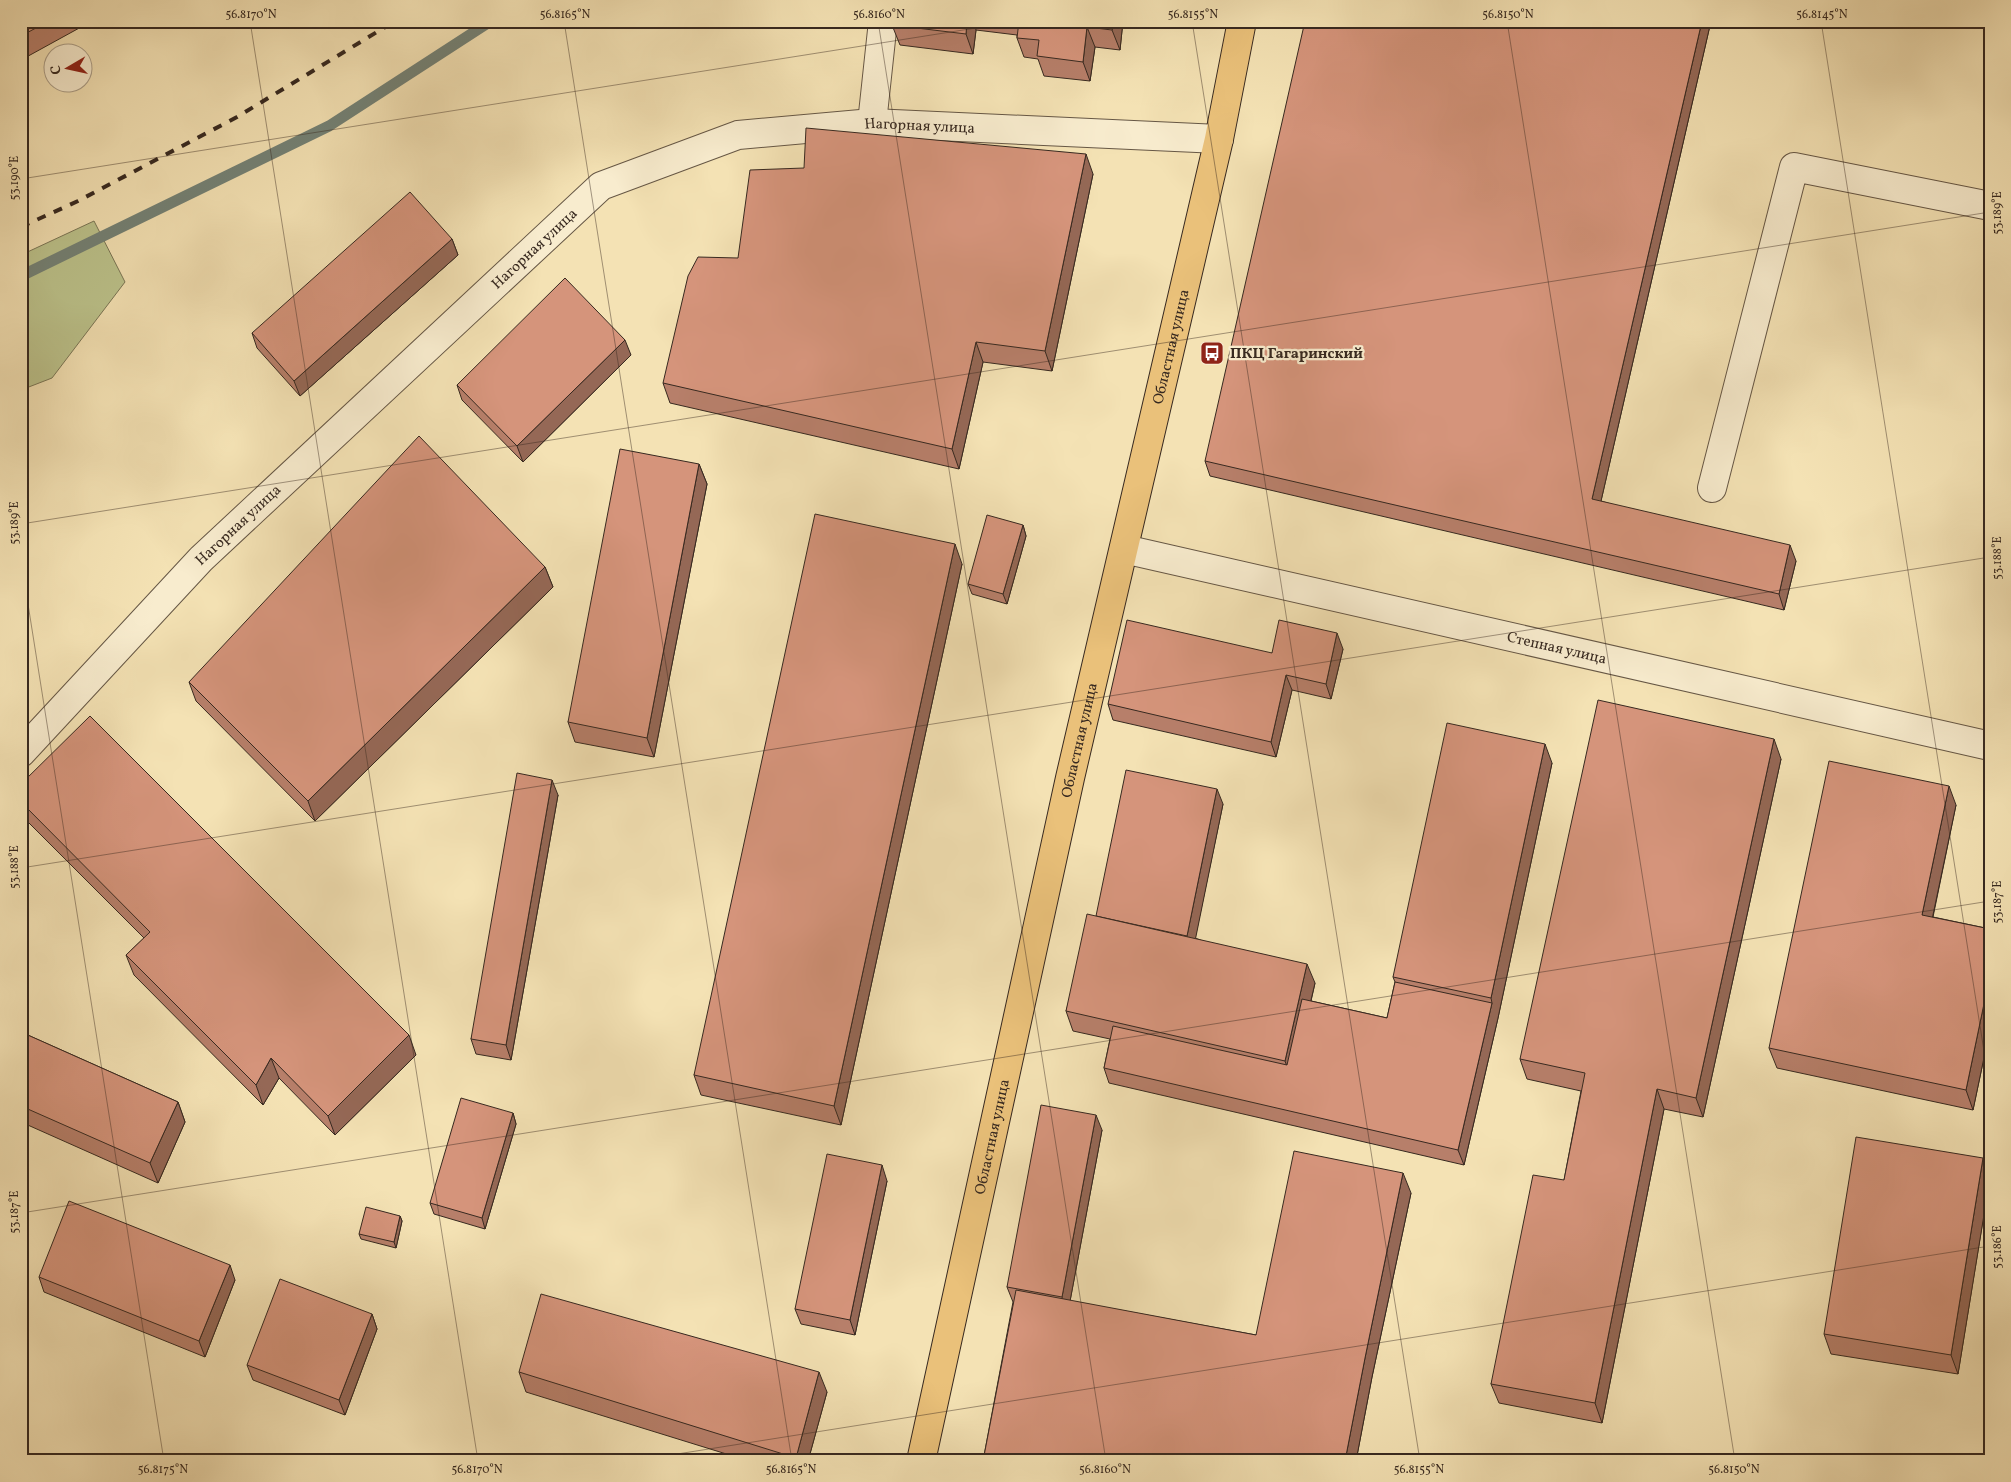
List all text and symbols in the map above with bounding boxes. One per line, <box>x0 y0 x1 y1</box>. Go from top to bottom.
text: 56.8170°N <box>225 7 277 23</box>
text: 56.8165°N <box>540 7 590 23</box>
text: 56.8160°N <box>853 7 905 23</box>
text: 56.8155°N <box>1168 7 1218 23</box>
text: 56.8150°N <box>1482 7 1534 23</box>
text: 56.8145°N <box>1796 7 1848 23</box>
north arrow <box>42 42 92 92</box>
text: С <box>47 64 67 76</box>
street label: Нагорная улица <box>864 114 975 140</box>
text: 53.190°E <box>7 156 23 200</box>
text: 53.189°E <box>1990 191 2006 235</box>
street label: Нагорная улица <box>487 204 583 295</box>
street label: Областная улица <box>1148 287 1196 407</box>
bus stop icon: ПКЦ Гагаринский <box>1199 340 1225 366</box>
place label: ПКЦ Гагаринский <box>1230 344 1363 365</box>
street label: Нагорная улица <box>191 480 286 571</box>
text: 53.189°E <box>7 501 23 545</box>
text: 53.188°E <box>1990 536 2006 580</box>
street label: Степная улица <box>1505 627 1608 670</box>
street label: Областная улица <box>1057 681 1104 800</box>
text: 53.188°E <box>7 845 23 889</box>
text: 53.187°E <box>1990 880 2006 924</box>
street label: Областная улица <box>970 1077 1016 1197</box>
text: 53.187°E <box>7 1190 23 1234</box>
text: 53.186°E <box>1990 1225 2006 1269</box>
text: 56.8175°N <box>138 1462 188 1478</box>
text: 56.8170°N <box>451 1462 503 1478</box>
text: 56.8165°N <box>766 1462 816 1478</box>
text: 56.8160°N <box>1079 1462 1131 1478</box>
text: 56.8155°N <box>1394 1462 1444 1478</box>
text: 56.8150°N <box>1708 1462 1760 1478</box>

